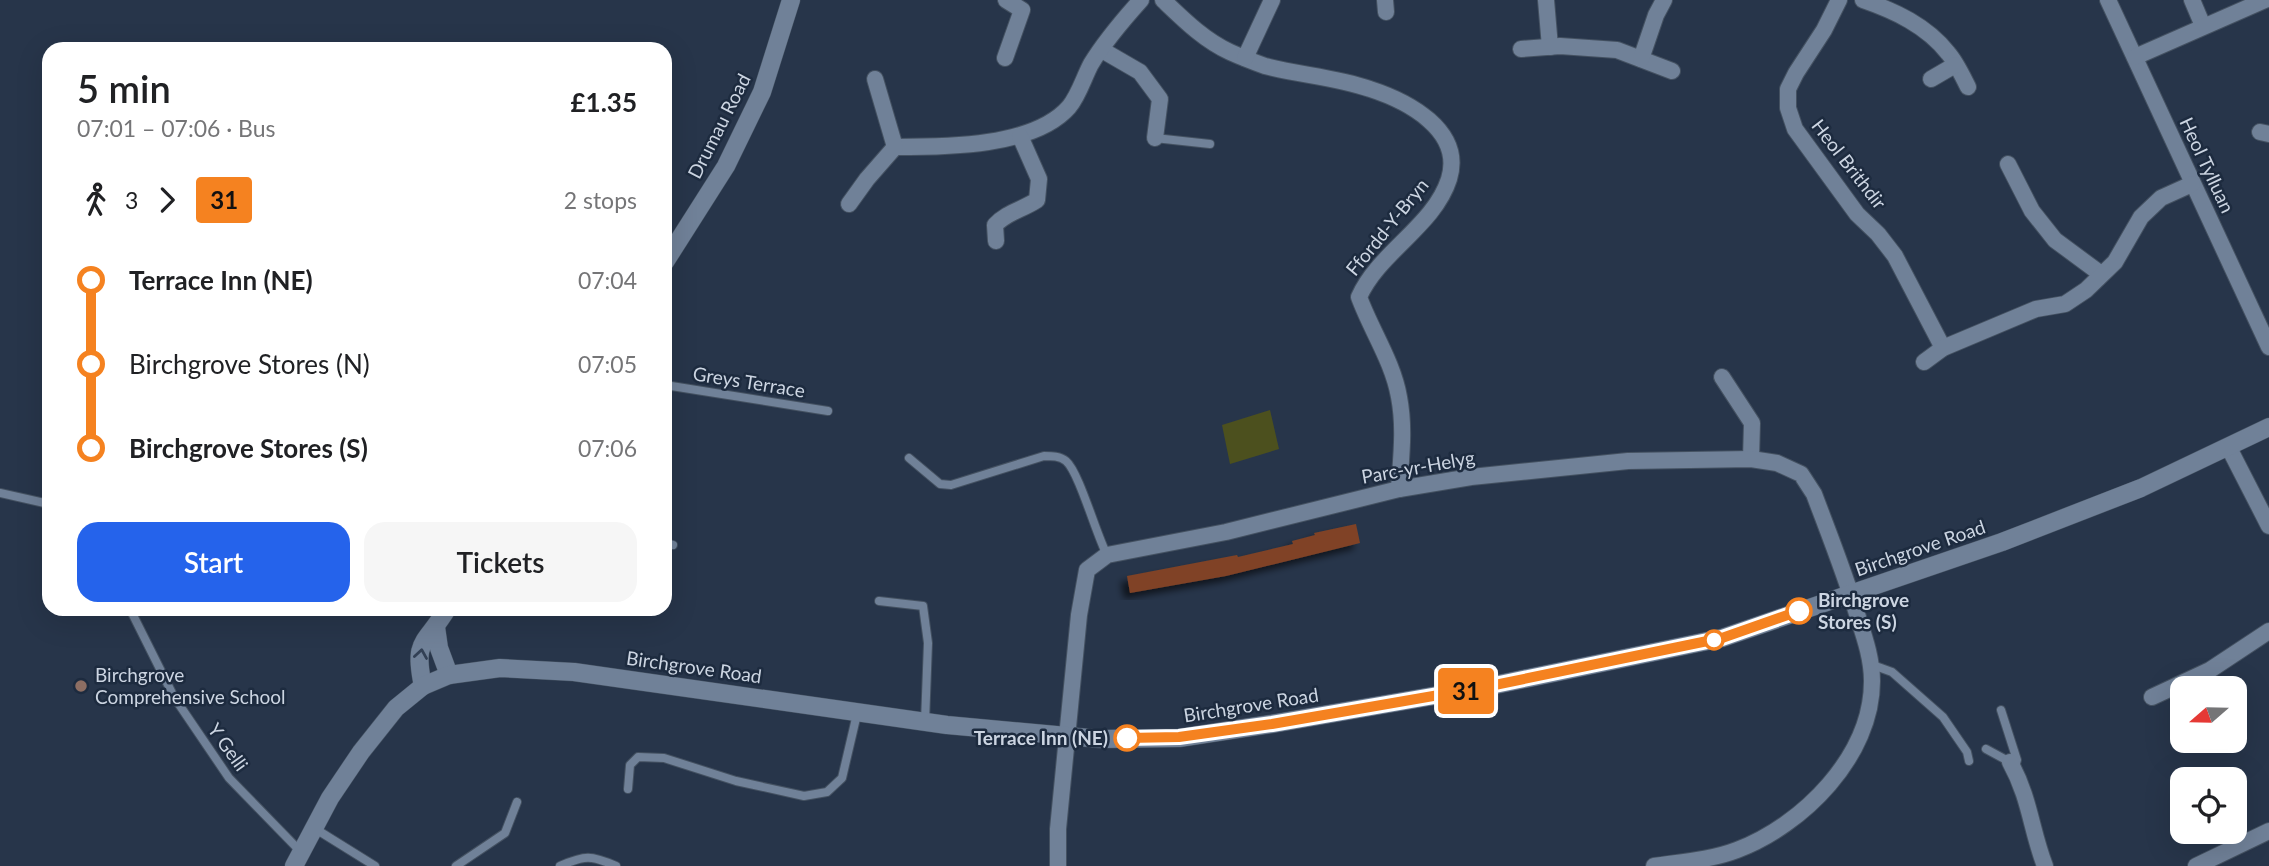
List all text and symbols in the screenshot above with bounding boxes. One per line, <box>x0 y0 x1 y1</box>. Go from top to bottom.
text: 5 min <box>77 65 171 111</box>
street label: Drumau Road <box>682 70 755 182</box>
text: £1.35 <box>571 86 637 118</box>
street label: Heol Tylluan <box>2175 113 2240 216</box>
text: 07:01 – 07:06 · Bus <box>77 114 276 142</box>
street label: Heol Brithdir <box>1807 114 1892 213</box>
street label: Ffordd-Y-Bryn <box>1340 174 1433 280</box>
icon: walk <box>77 181 115 219</box>
icon: forward <box>148 181 186 219</box>
text: 31 <box>210 185 238 214</box>
text: 3 <box>125 186 138 214</box>
text: 2 stops <box>564 186 637 214</box>
text: Terrace Inn (NE) <box>129 264 313 296</box>
text: 07:04 <box>578 266 637 294</box>
text: Birchgrove Stores (N) <box>129 348 370 380</box>
text: 07:05 <box>578 350 637 378</box>
street label: Greys Terrace <box>691 361 807 402</box>
text: Birchgrove Stores (S) <box>129 432 368 464</box>
text: 07:06 <box>578 434 637 462</box>
street label: Parc-yr-Helyg <box>1359 445 1476 488</box>
street label: Birchgrove Road <box>1852 514 1988 581</box>
button: Start <box>77 522 350 602</box>
button: Tickets <box>364 522 637 602</box>
place label: Birchgrove Stores (S) <box>1818 588 1909 633</box>
marker: Birchgrove Stores (S) <box>1786 598 1812 624</box>
unlabelled marker <box>1704 630 1724 650</box>
street label: Birchgrove Road <box>625 646 763 687</box>
one-way arrow <box>413 648 428 660</box>
place label: Birchgrove Comprehensive School <box>95 663 286 708</box>
line badge: 31 <box>1434 668 1498 714</box>
text: 31 <box>1452 676 1480 705</box>
north arrow <box>2170 676 2247 752</box>
map controls <box>2170 676 2247 844</box>
marker: Birchgrove Comprehensive School <box>73 678 89 694</box>
street label: Birchgrove Road <box>1182 682 1320 727</box>
street label: Y Gelli <box>203 718 253 775</box>
marker: Terrace Inn (NE) <box>1114 725 1140 751</box>
place label: Terrace Inn (NE) <box>974 726 1108 749</box>
button: locate <box>2170 767 2247 844</box>

